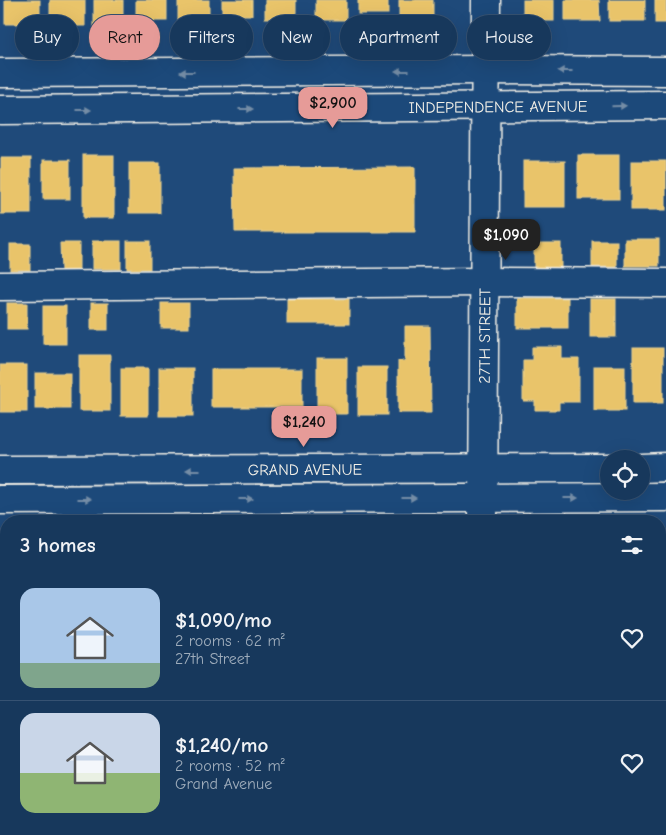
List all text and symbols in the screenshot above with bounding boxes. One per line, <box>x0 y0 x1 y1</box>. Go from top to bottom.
chip: Buy <box>15 15 79 60</box>
chip: Rent <box>89 15 160 60</box>
chip: Filters <box>170 15 253 60</box>
chip: New <box>263 15 330 60</box>
chip: Apartment <box>340 15 457 60</box>
chip: House <box>467 15 551 60</box>
one-way arrow <box>394 67 410 75</box>
one-way arrow <box>557 67 573 75</box>
one-way arrow <box>179 68 195 76</box>
pin: $2,900 <box>292 86 374 129</box>
text: $2,900 <box>309 94 357 112</box>
street label: INDEPENDENCE AVENUE <box>408 98 588 117</box>
one-way arrow <box>611 102 627 110</box>
one-way arrow <box>238 105 254 113</box>
one-way arrow <box>76 106 92 114</box>
pin: $1,090 <box>465 218 547 261</box>
text: $1,090 <box>483 226 529 244</box>
street label: 27TH STREET <box>476 287 494 384</box>
pin: $1,240 <box>263 406 345 448</box>
text: $1,240 <box>282 413 326 431</box>
map controls <box>600 450 650 500</box>
button: locate <box>600 450 650 500</box>
street label: GRAND AVENUE <box>248 461 363 479</box>
one-way arrow <box>184 466 200 474</box>
one-way arrow <box>401 494 417 502</box>
one-way arrow <box>563 494 579 502</box>
one-way arrow <box>76 495 92 503</box>
one-way arrow <box>238 495 254 503</box>
icon: filters <box>618 531 646 559</box>
text: 3 homes <box>20 533 96 557</box>
icon: home <box>60 608 120 668</box>
text: $1,090/mo <box>175 608 272 632</box>
icon: heart <box>618 624 646 652</box>
text: 2 rooms · 62 m² <box>175 632 285 650</box>
text: 27th Street <box>175 650 249 668</box>
icon: home <box>60 733 120 793</box>
text: $1,240/mo <box>175 733 268 757</box>
icon: heart <box>618 749 646 777</box>
text: 2 rooms · 52 m² <box>175 757 285 775</box>
text: Grand Avenue <box>175 775 272 793</box>

